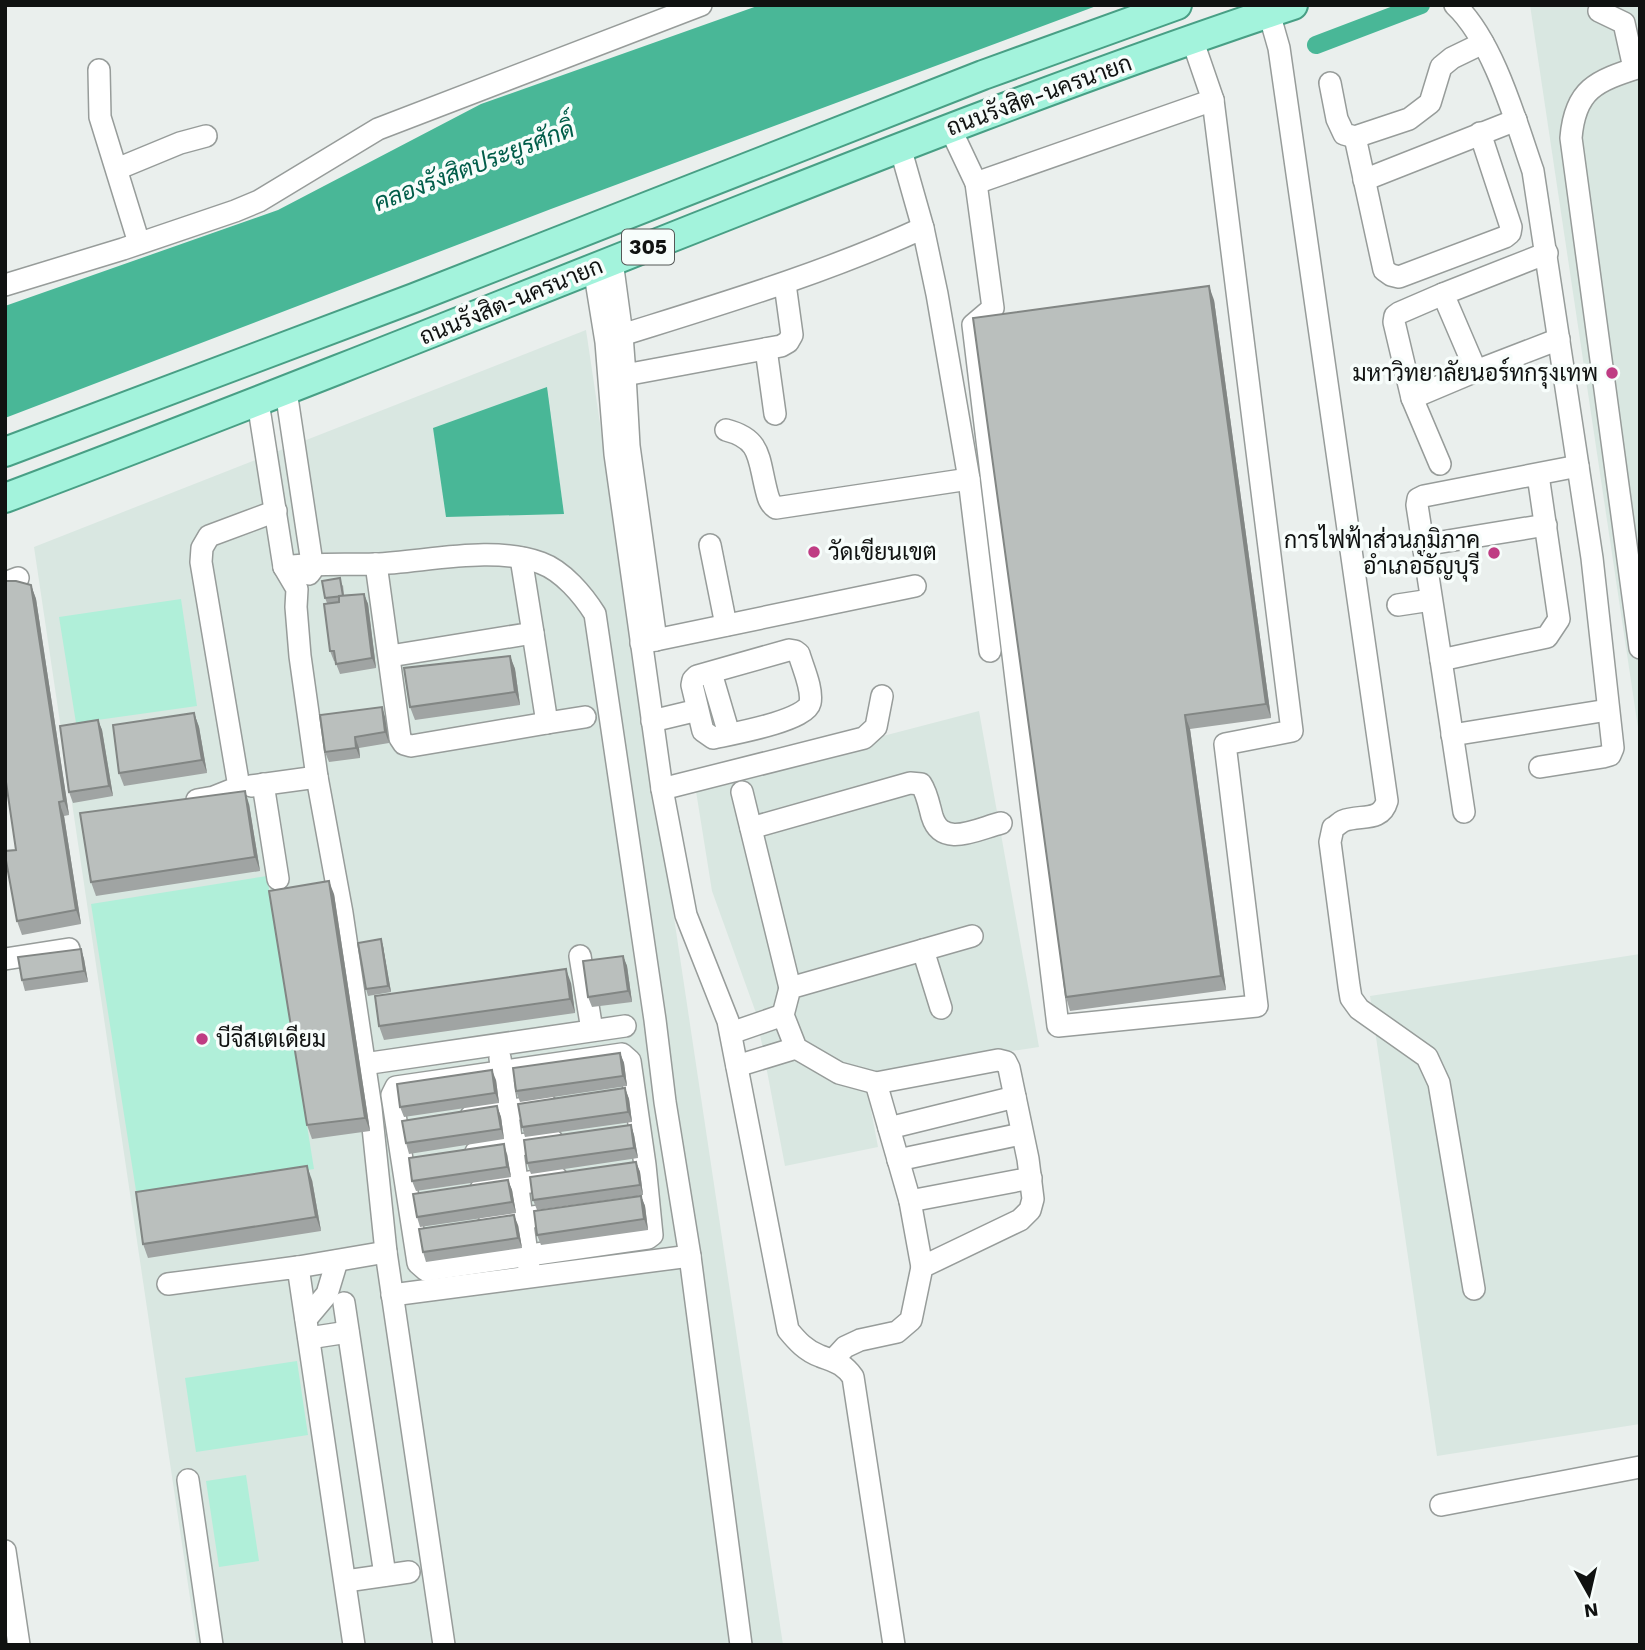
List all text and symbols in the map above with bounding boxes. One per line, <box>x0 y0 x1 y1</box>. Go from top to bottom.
street label: ถนนรังสิต-นครนายก <box>943 48 1135 142</box>
water label: คลองรังสิตประยูรศักดิ์ <box>367 106 583 220</box>
road number: 305 <box>622 230 674 264</box>
street label: ถนนรังสิต-นครนายก <box>415 251 607 351</box>
place label: มหาวิทยาลัยนอร์ทกรุงเทพ <box>1352 357 1598 389</box>
marker: มหาวิทยาลัยนอร์ทกรุงเทพ <box>1604 365 1620 381</box>
place label: การไฟฟ้าส่วนภูมิภาค อำเภอธัญบุรี <box>1284 524 1480 582</box>
place label: วัดเขียนเขต <box>828 537 937 566</box>
marker: วัดเขียนเขต <box>806 544 822 560</box>
marker: การไฟฟ้าส่วนภูมิภาค อำเภอธัญบุรี <box>1486 545 1502 561</box>
place label: บีจีสเตเดียม <box>216 1024 326 1053</box>
marker: บีจีสเตเดียม <box>194 1031 210 1047</box>
north arrow <box>1554 1559 1624 1629</box>
text: N <box>1583 1598 1600 1623</box>

